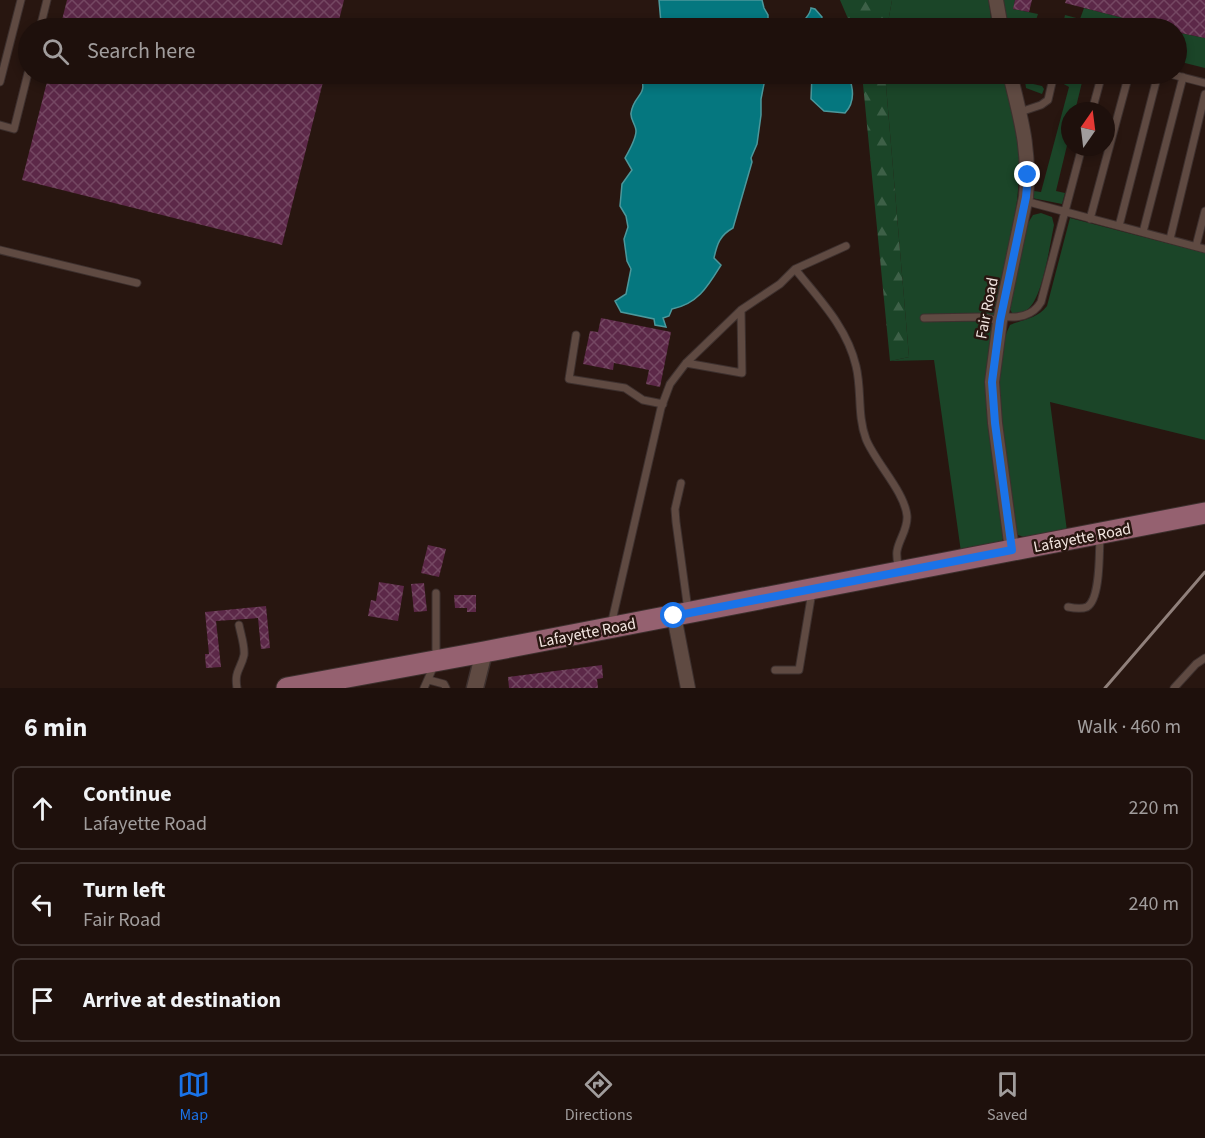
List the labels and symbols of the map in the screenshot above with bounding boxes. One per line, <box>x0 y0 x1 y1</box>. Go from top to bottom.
north arrow <box>1061 102 1115 156</box>
route end <box>1014 161 1040 187</box>
street label: Fair Road <box>970 275 1004 341</box>
street label: Lafayette Road <box>1031 518 1133 558</box>
route start <box>660 602 686 628</box>
street label: Lafayette Road <box>536 613 638 653</box>

